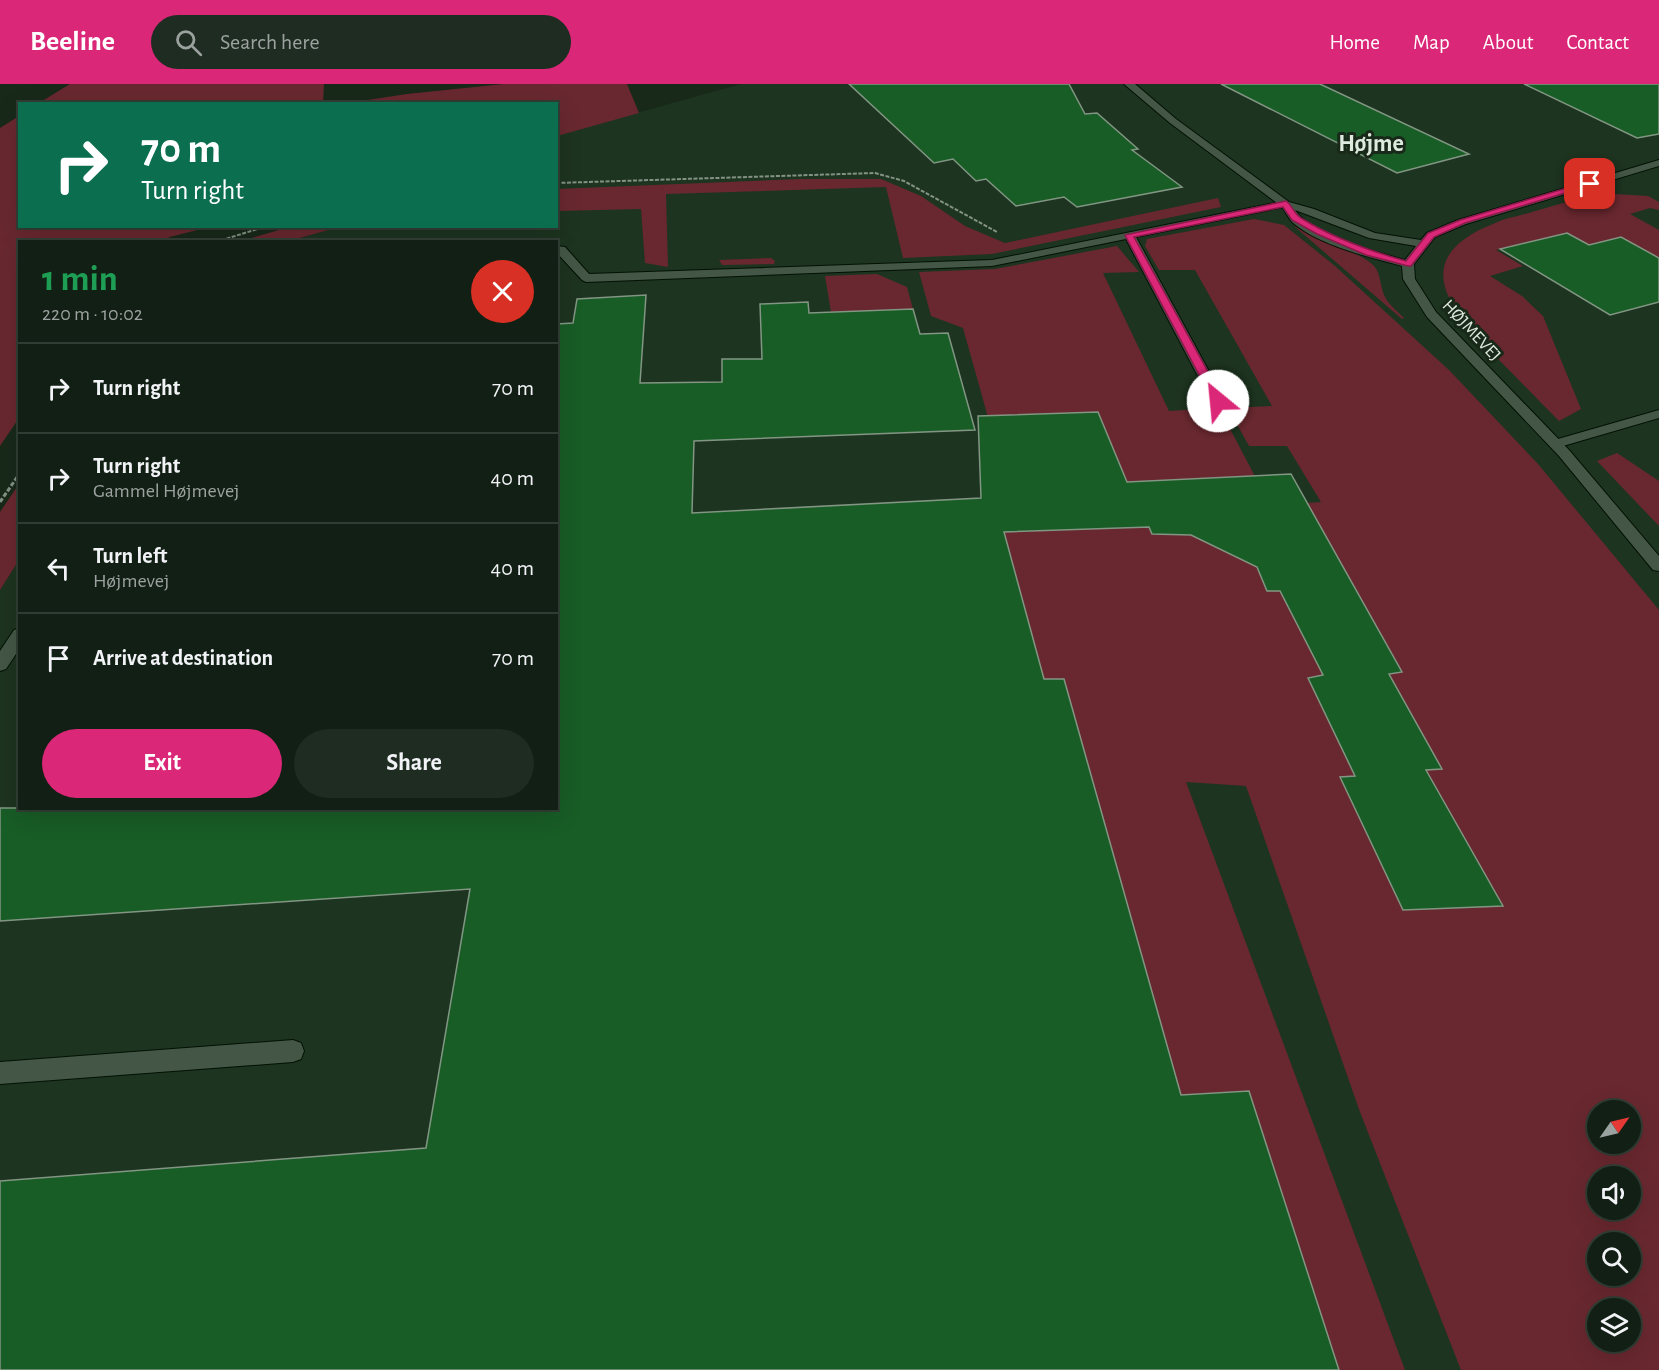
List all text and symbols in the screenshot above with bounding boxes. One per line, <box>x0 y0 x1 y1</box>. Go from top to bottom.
search box <box>151 15 571 69</box>
icon: search <box>172 26 205 59</box>
text: Beeline <box>30 28 115 56</box>
text: Search here <box>220 31 320 53</box>
text: Home <box>1329 32 1380 53</box>
text: Map <box>1413 32 1450 53</box>
text: About <box>1483 32 1533 53</box>
text: Contact <box>1566 32 1629 53</box>
icon: right <box>42 126 120 204</box>
text: 70 m <box>141 128 221 170</box>
district label: Højme <box>1338 132 1404 156</box>
pin <box>1564 158 1615 209</box>
icon: arrive <box>1573 167 1606 200</box>
text: Turn right <box>141 177 244 204</box>
button: close <box>471 260 534 323</box>
text: 1 min <box>42 261 118 297</box>
street label: HØJMEVEJ <box>1439 297 1504 365</box>
text: 220 m · 10:02 <box>42 304 143 324</box>
position arrow <box>1186 369 1250 433</box>
icon: right <box>42 372 75 405</box>
text: Turn right <box>93 377 180 399</box>
text: 70 m <box>492 377 534 399</box>
text: Turn right <box>93 455 180 477</box>
icon: right <box>42 462 75 495</box>
text: 40 m <box>491 467 534 489</box>
text: Gammel Højmevej <box>93 481 239 501</box>
text: Turn left <box>93 545 167 567</box>
icon: left <box>42 552 75 585</box>
text: 40 m <box>491 557 534 579</box>
text: Højmevej <box>93 571 169 591</box>
icon: arrive <box>42 642 75 675</box>
text: Arrive at destination <box>93 647 273 669</box>
text: 70 m <box>492 647 534 669</box>
button: Exit <box>42 729 282 798</box>
button: Share <box>294 729 534 798</box>
north arrow <box>1587 1100 1641 1154</box>
map controls <box>1587 1100 1641 1352</box>
button: sound <box>1587 1166 1641 1220</box>
button: search <box>1587 1232 1641 1286</box>
button: layers <box>1587 1298 1641 1352</box>

